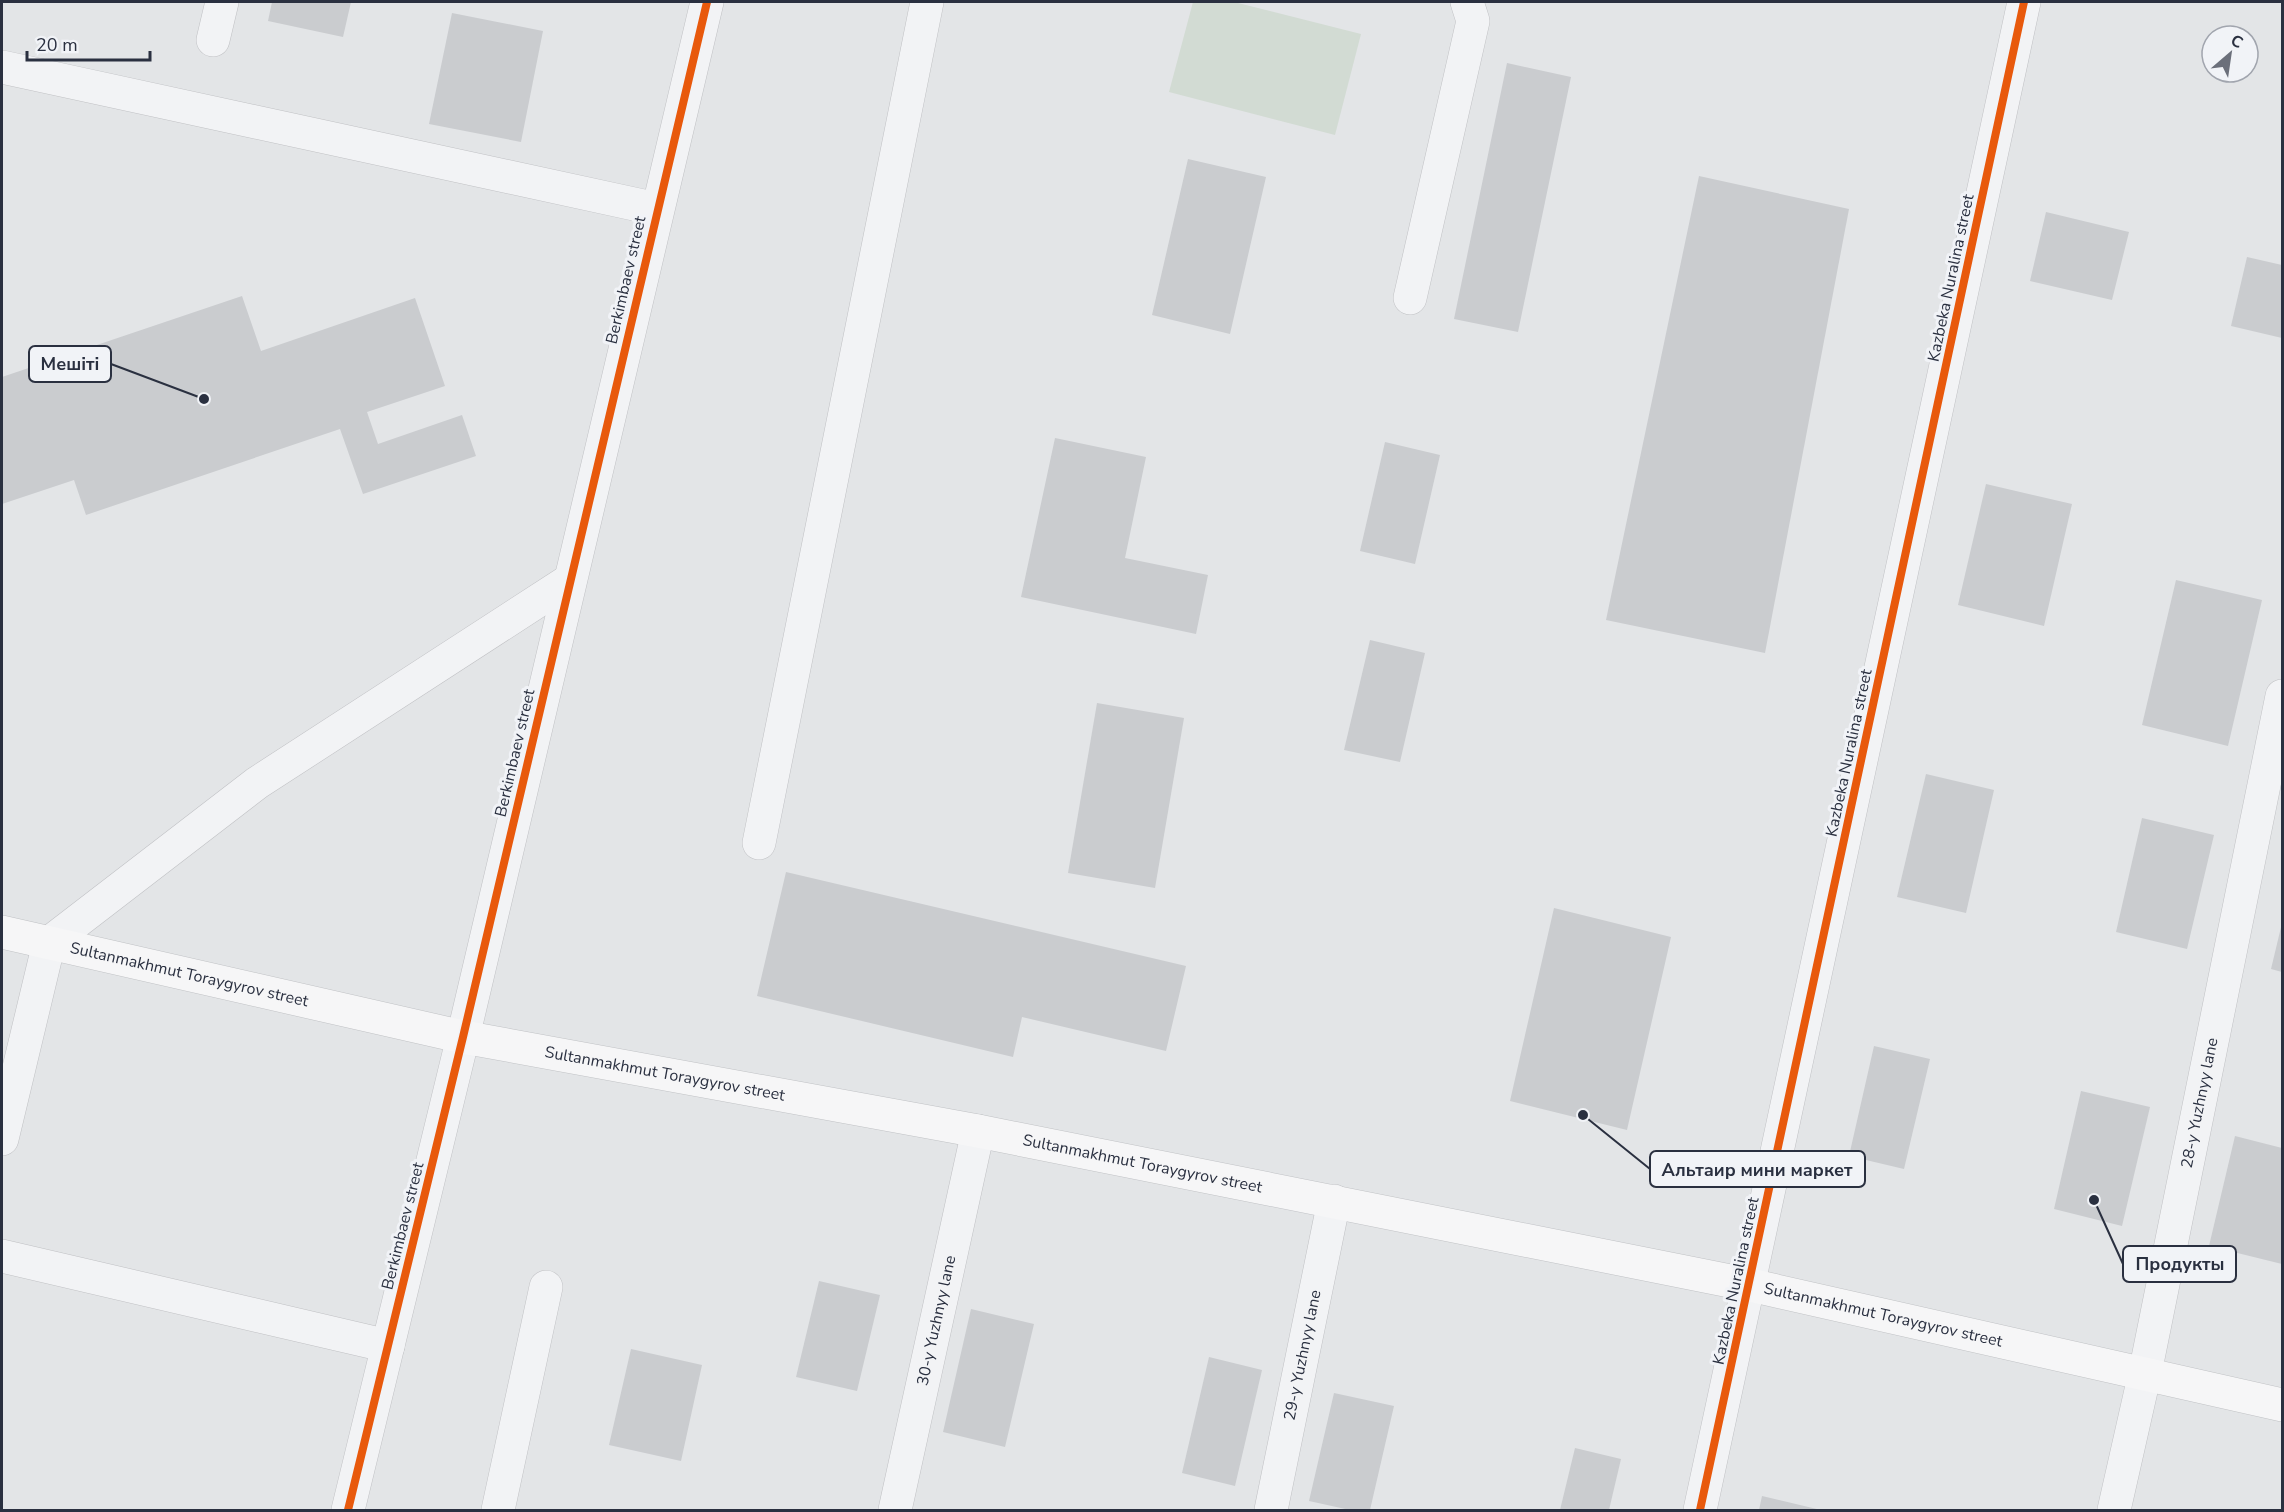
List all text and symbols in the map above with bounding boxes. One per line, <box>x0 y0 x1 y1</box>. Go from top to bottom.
scale bar <box>27 24 150 62</box>
north arrow <box>2200 24 2260 84</box>
text: С <box>2227 29 2247 54</box>
text: 20 m <box>36 33 78 57</box>
street label: Kazbeka Nuralina street <box>1922 192 1980 364</box>
street label: Berkimbaev street <box>601 214 651 346</box>
callout: Мешіті <box>29 346 111 382</box>
text: Мешіті <box>41 352 99 376</box>
street label: Kazbeka Nuralina street <box>1820 667 1878 839</box>
street label: Berkimbaev street <box>490 687 540 819</box>
street label: Sultanmakhmut Toraygyrov street <box>68 937 311 1013</box>
street label: 28-y Yuzhnyy lane <box>2176 1036 2224 1170</box>
street label: Sultanmakhmut Toraygyrov street <box>543 1041 787 1107</box>
street label: Sultanmakhmut Toraygyrov street <box>1021 1129 1265 1199</box>
callout: Альтаир мини маркет <box>1650 1151 1865 1187</box>
text: Альтаир мини маркет <box>1662 1158 1853 1182</box>
street label: Berkimbaev street <box>377 1160 430 1292</box>
street label: Kazbeka Nuralina street <box>1707 1195 1765 1367</box>
callout: Продукты <box>2123 1246 2236 1282</box>
text: Продукты <box>2136 1252 2224 1276</box>
street label: 30-y Yuzhnyy lane <box>912 1253 961 1388</box>
street label: Sultanmakhmut Toraygyrov street <box>1762 1277 2005 1353</box>
street label: 29-y Yuzhnyy lane <box>1279 1288 1327 1422</box>

